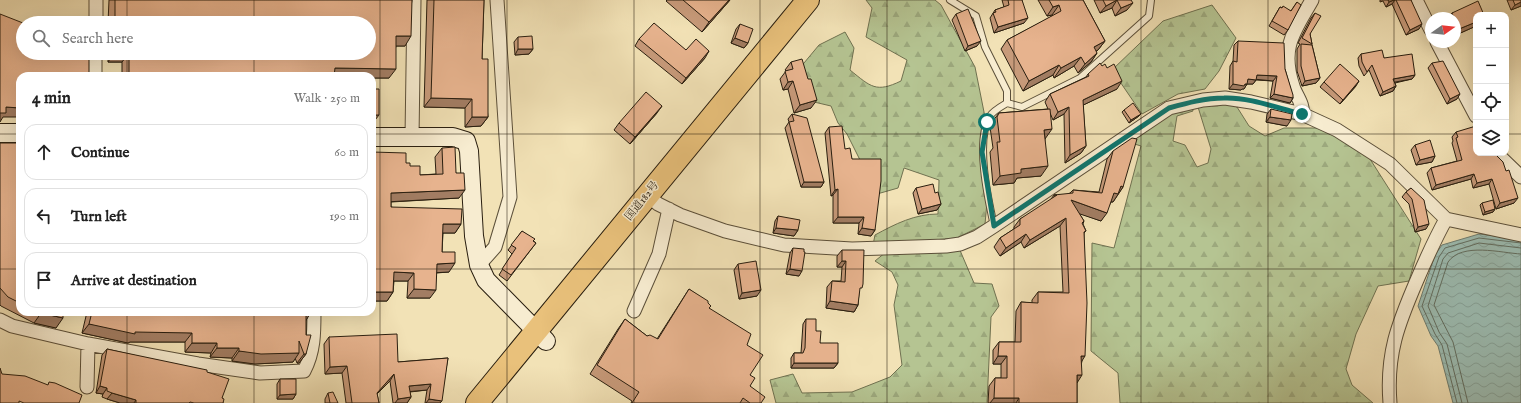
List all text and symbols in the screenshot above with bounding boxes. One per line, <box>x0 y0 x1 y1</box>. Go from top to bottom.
north arrow <box>1425 12 1461 48</box>
map controls <box>1473 12 1509 156</box>
button: + <box>1473 12 1509 48</box>
search box <box>16 16 376 60</box>
icon: search <box>30 27 52 49</box>
text: Search here <box>62 29 133 48</box>
button: − <box>1473 48 1509 84</box>
button: locate <box>1473 84 1509 120</box>
text: 4 min <box>32 88 71 109</box>
text: Walk · 250 m <box>294 90 360 107</box>
route end <box>1293 105 1311 123</box>
route start <box>978 113 996 131</box>
button: layers <box>1473 120 1509 156</box>
icon: ahead <box>33 141 55 163</box>
text: Continue <box>71 143 129 162</box>
text: 60 m <box>334 144 359 161</box>
street label: 国道182号 <box>622 178 662 224</box>
icon: left <box>33 205 55 227</box>
text: Turn left <box>71 207 127 226</box>
text: 190 m <box>329 208 359 225</box>
icon: arrive <box>33 269 55 291</box>
text: Arrive at destination <box>71 271 197 290</box>

